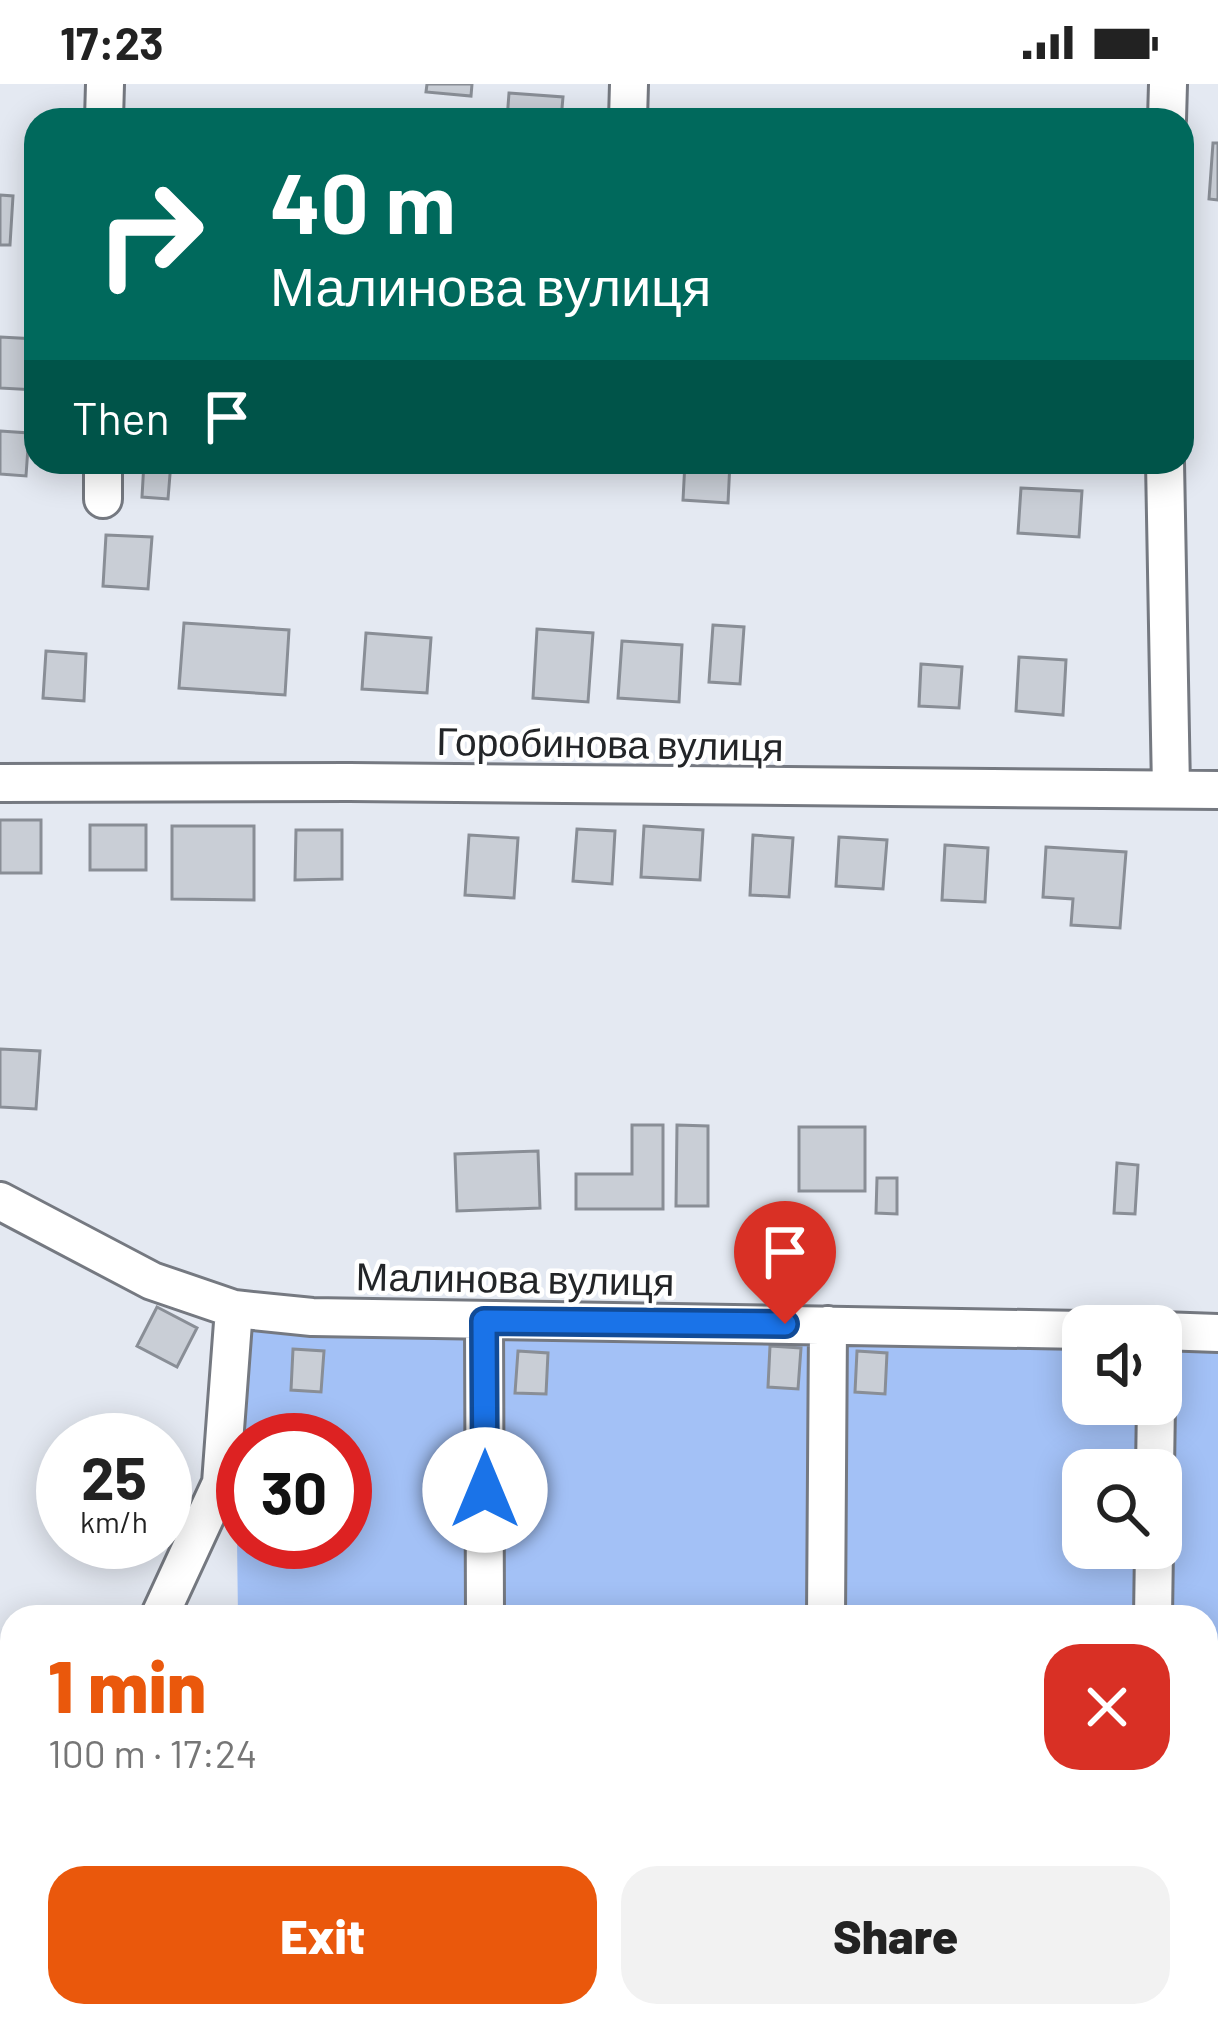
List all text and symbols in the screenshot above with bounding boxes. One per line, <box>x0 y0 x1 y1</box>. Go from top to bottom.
text: 17:23 <box>60 15 164 69</box>
text: 40 m <box>270 150 456 251</box>
icon: right <box>72 156 228 312</box>
text: Малинова вулиця <box>270 252 711 317</box>
icon: arrive <box>194 384 260 450</box>
text: Then <box>72 390 170 444</box>
street label: Горобинова вулиця <box>436 716 784 769</box>
pin <box>734 1201 836 1324</box>
icon: arrive <box>752 1219 818 1285</box>
street label: Малинова вулиця <box>355 1251 675 1304</box>
map controls <box>1062 1305 1182 1569</box>
button: sound <box>1062 1305 1182 1425</box>
speed limit sign: 30 <box>216 1413 372 1569</box>
position arrow <box>422 1427 548 1553</box>
text: 25 <box>81 1440 147 1512</box>
button: search <box>1062 1449 1182 1569</box>
text: km/h <box>80 1503 148 1539</box>
text: 1 min <box>48 1641 206 1727</box>
button: close <box>1044 1644 1170 1770</box>
text: 100 m · 17:24 <box>48 1729 257 1776</box>
button: Exit <box>48 1866 597 2004</box>
button: Share <box>621 1866 1170 2004</box>

